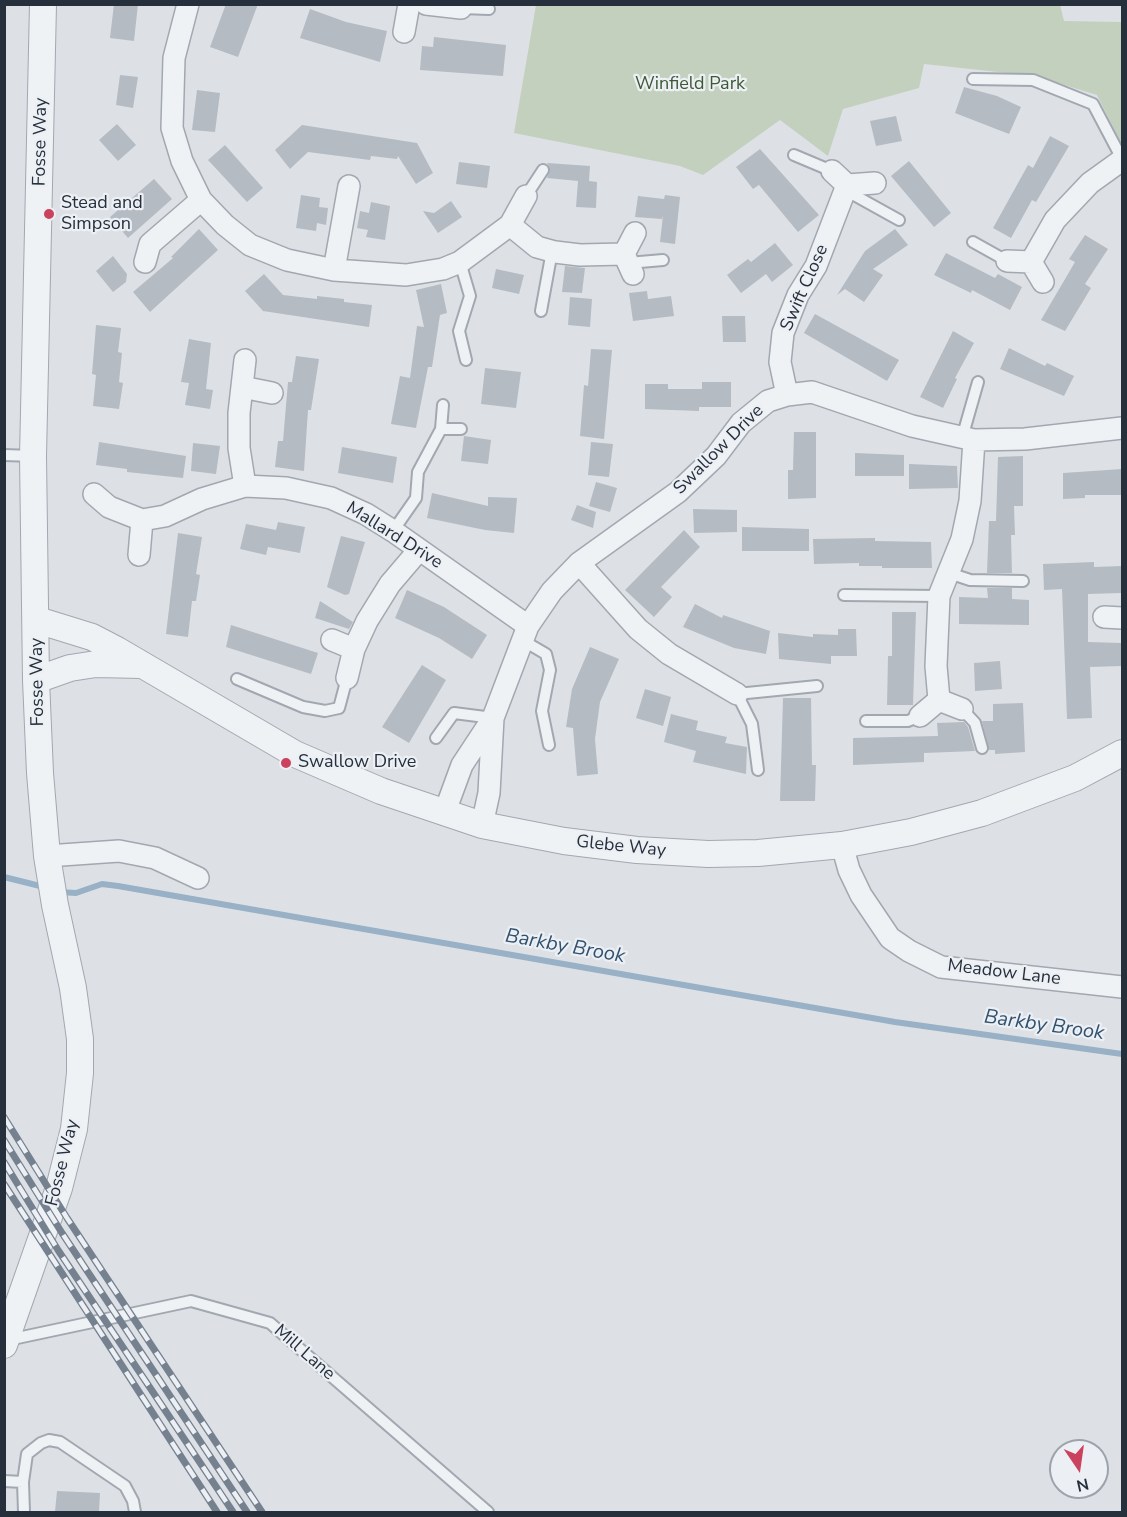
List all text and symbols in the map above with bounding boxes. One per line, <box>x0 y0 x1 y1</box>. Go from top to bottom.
park label: Winfield Park <box>635 74 745 96</box>
street label: Fosse Way <box>29 98 53 186</box>
place label: Stead and Simpson <box>61 193 143 236</box>
marker: Stead and Simpson <box>42 207 56 221</box>
street label: Swift Close <box>776 241 834 335</box>
street label: Swallow Drive <box>670 401 768 499</box>
street label: Mallard Drive <box>342 498 446 574</box>
street label: Fosse Way <box>26 638 50 726</box>
place label: Swallow Drive <box>298 752 416 774</box>
marker: Swallow Drive <box>279 756 293 770</box>
street label: Glebe Way <box>575 832 667 862</box>
water label: Barkby Brook <box>503 925 627 969</box>
street label: Meadow Lane <box>946 955 1062 991</box>
water label: Barkby Brook <box>982 1006 1106 1046</box>
street label: Fosse Way <box>42 1117 84 1209</box>
street label: Mill Lane <box>269 1321 339 1385</box>
north arrow <box>1049 1439 1109 1499</box>
text: N <box>1074 1473 1091 1497</box>

